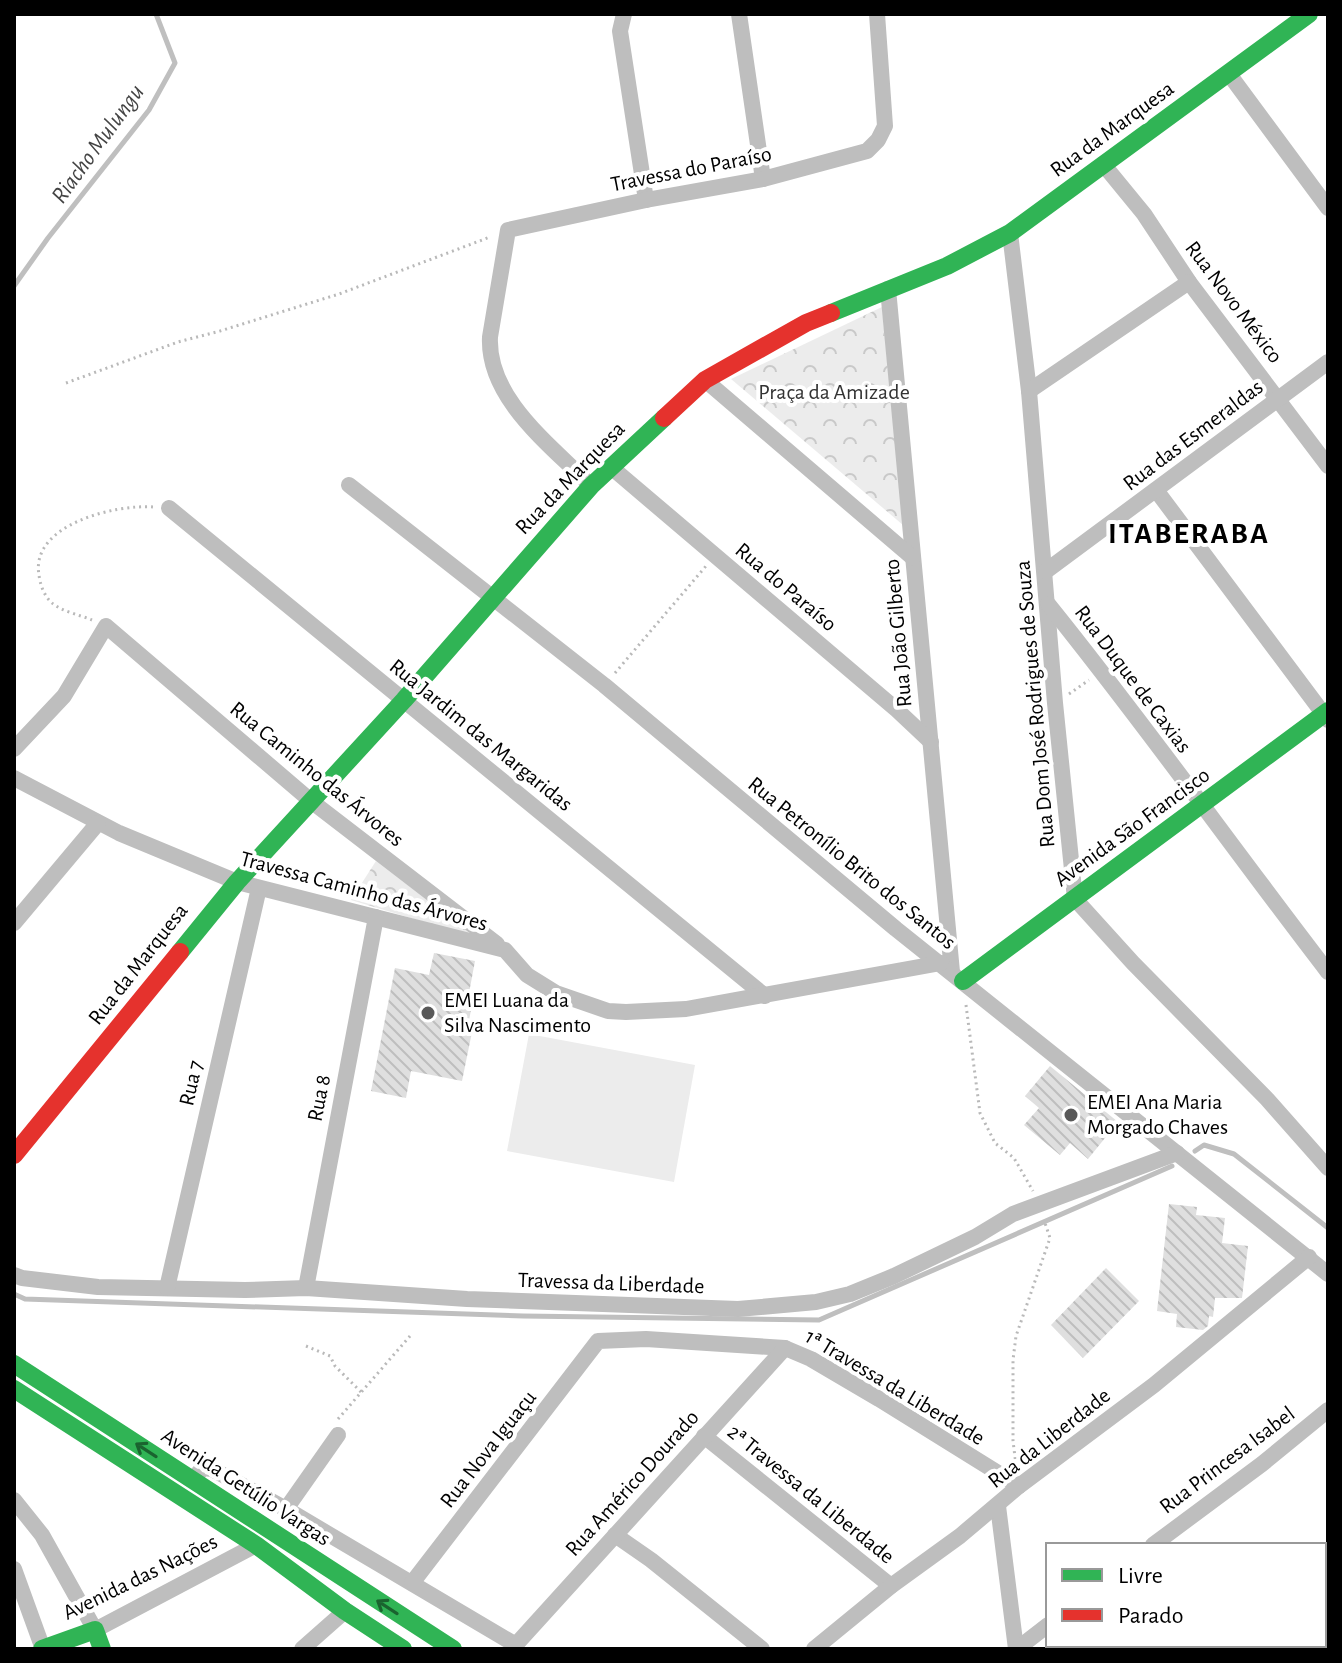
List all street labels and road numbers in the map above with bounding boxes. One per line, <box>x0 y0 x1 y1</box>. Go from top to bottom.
street label: Rua da Marquesa <box>1046 77 1178 181</box>
street label: Travessa do Paraíso <box>609 143 773 195</box>
street label: Rua Novo México <box>1181 237 1287 367</box>
street label: Rua das Esmeraldas <box>1119 375 1267 495</box>
street label: Rua da Marquesa <box>511 417 629 539</box>
street label: Rua do Paraíso <box>731 538 841 636</box>
street label: Rua João Gilberto <box>881 558 915 708</box>
street label: Rua Dom José Rodrigues de Souza <box>1011 560 1059 848</box>
street label: Rua Duque de Caxias <box>1071 601 1195 757</box>
street label: Rua Jardim das Margaridas <box>385 655 577 815</box>
street label: Rua Caminho das Árvores <box>226 697 409 851</box>
street label: Avenida São Francisco <box>1050 763 1214 891</box>
street label: Rua Petronílio Brito dos Santos <box>744 773 960 953</box>
street label: Travessa Caminho das Árvores <box>238 846 490 935</box>
street label: Rua da Marquesa <box>84 899 192 1029</box>
street label: Rua 7 <box>175 1058 207 1108</box>
street label: Rua 8 <box>304 1073 334 1123</box>
street label: Travessa da Liberdade <box>517 1269 705 1297</box>
street label: 1ª Travessa da Liberdade <box>802 1325 988 1449</box>
street label: Rua da Liberdade <box>984 1384 1114 1492</box>
street label: Rua Nova Iguaçu <box>436 1386 540 1512</box>
street label: Rua Princesa Isabel <box>1155 1402 1299 1518</box>
street label: Rua Américo Dourado <box>561 1406 703 1560</box>
street label: 2ª Travessa da Liberdade <box>724 1420 898 1568</box>
street label: Avenida Getúlio Vargas <box>158 1424 334 1550</box>
street label: Avenida das Nações <box>59 1530 221 1624</box>

